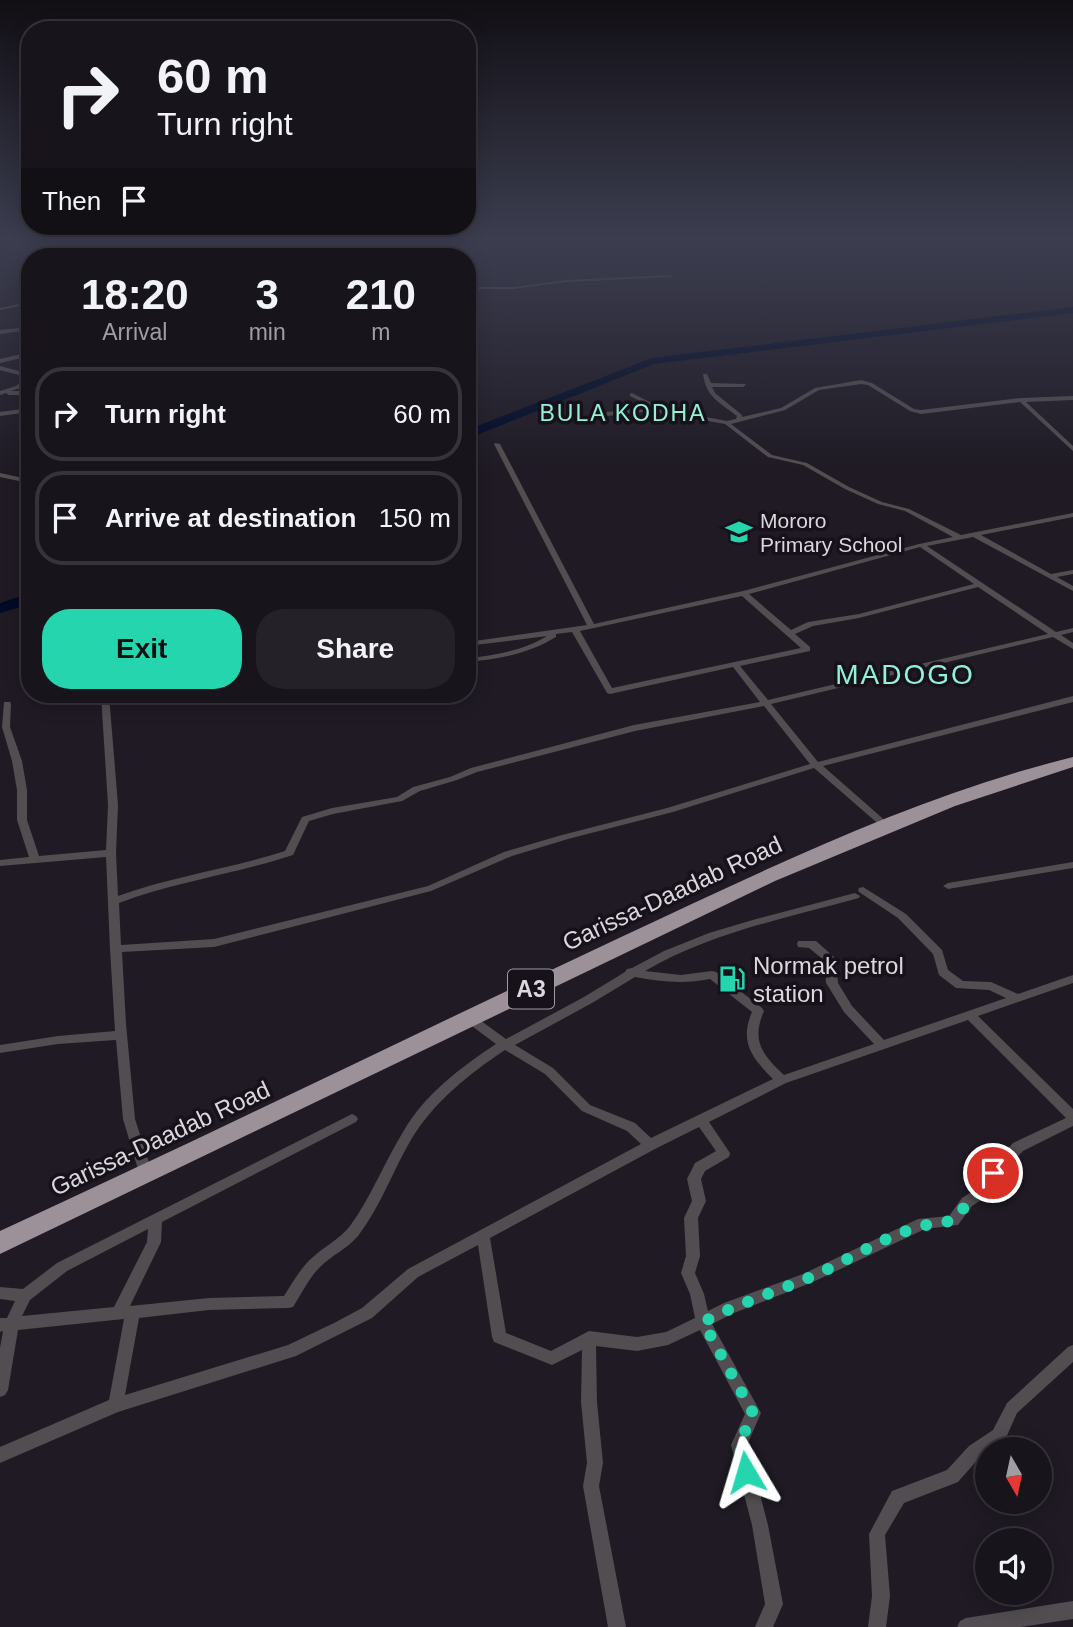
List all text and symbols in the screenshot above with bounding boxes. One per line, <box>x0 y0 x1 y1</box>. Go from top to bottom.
icon: right <box>42 49 133 140</box>
text: 60 m <box>157 49 269 103</box>
text: Turn right <box>157 106 293 142</box>
icon: arrive <box>115 182 153 220</box>
text: Then <box>42 186 101 216</box>
text: 18:20 <box>81 271 189 318</box>
text: 3 <box>255 271 279 318</box>
text: 210 <box>346 271 416 318</box>
text: Arrival <box>102 319 167 345</box>
text: min <box>249 319 286 345</box>
text: m <box>371 319 390 345</box>
icon: right <box>46 395 84 433</box>
text: Turn right <box>105 399 226 429</box>
text: 60 m <box>393 399 451 429</box>
district label: BULA KODHA <box>540 400 707 426</box>
icon: arrive <box>46 499 84 537</box>
text: Arrive at destination <box>105 503 356 533</box>
text: 150 m <box>379 503 451 533</box>
place label: Mororo Primary School <box>760 509 902 556</box>
school or university icon: Mororo Primary School <box>724 517 754 547</box>
button: Exit <box>42 609 242 689</box>
button: Share <box>256 609 455 689</box>
district label: MADOGO <box>835 659 975 690</box>
street label: Garissa-Daadab Road <box>558 830 786 956</box>
place label: Normak petrol station <box>753 952 904 1007</box>
fuel station icon: Normak petrol station <box>717 964 747 994</box>
road number: A3 <box>508 970 554 1008</box>
street label: Garissa-Daadab Road <box>46 1075 274 1201</box>
pin <box>963 1143 1023 1203</box>
icon: arrive <box>974 1154 1012 1192</box>
position arrow <box>709 1435 783 1509</box>
north arrow <box>975 1437 1052 1514</box>
map controls <box>975 1437 1052 1605</box>
button: sound <box>975 1528 1052 1605</box>

